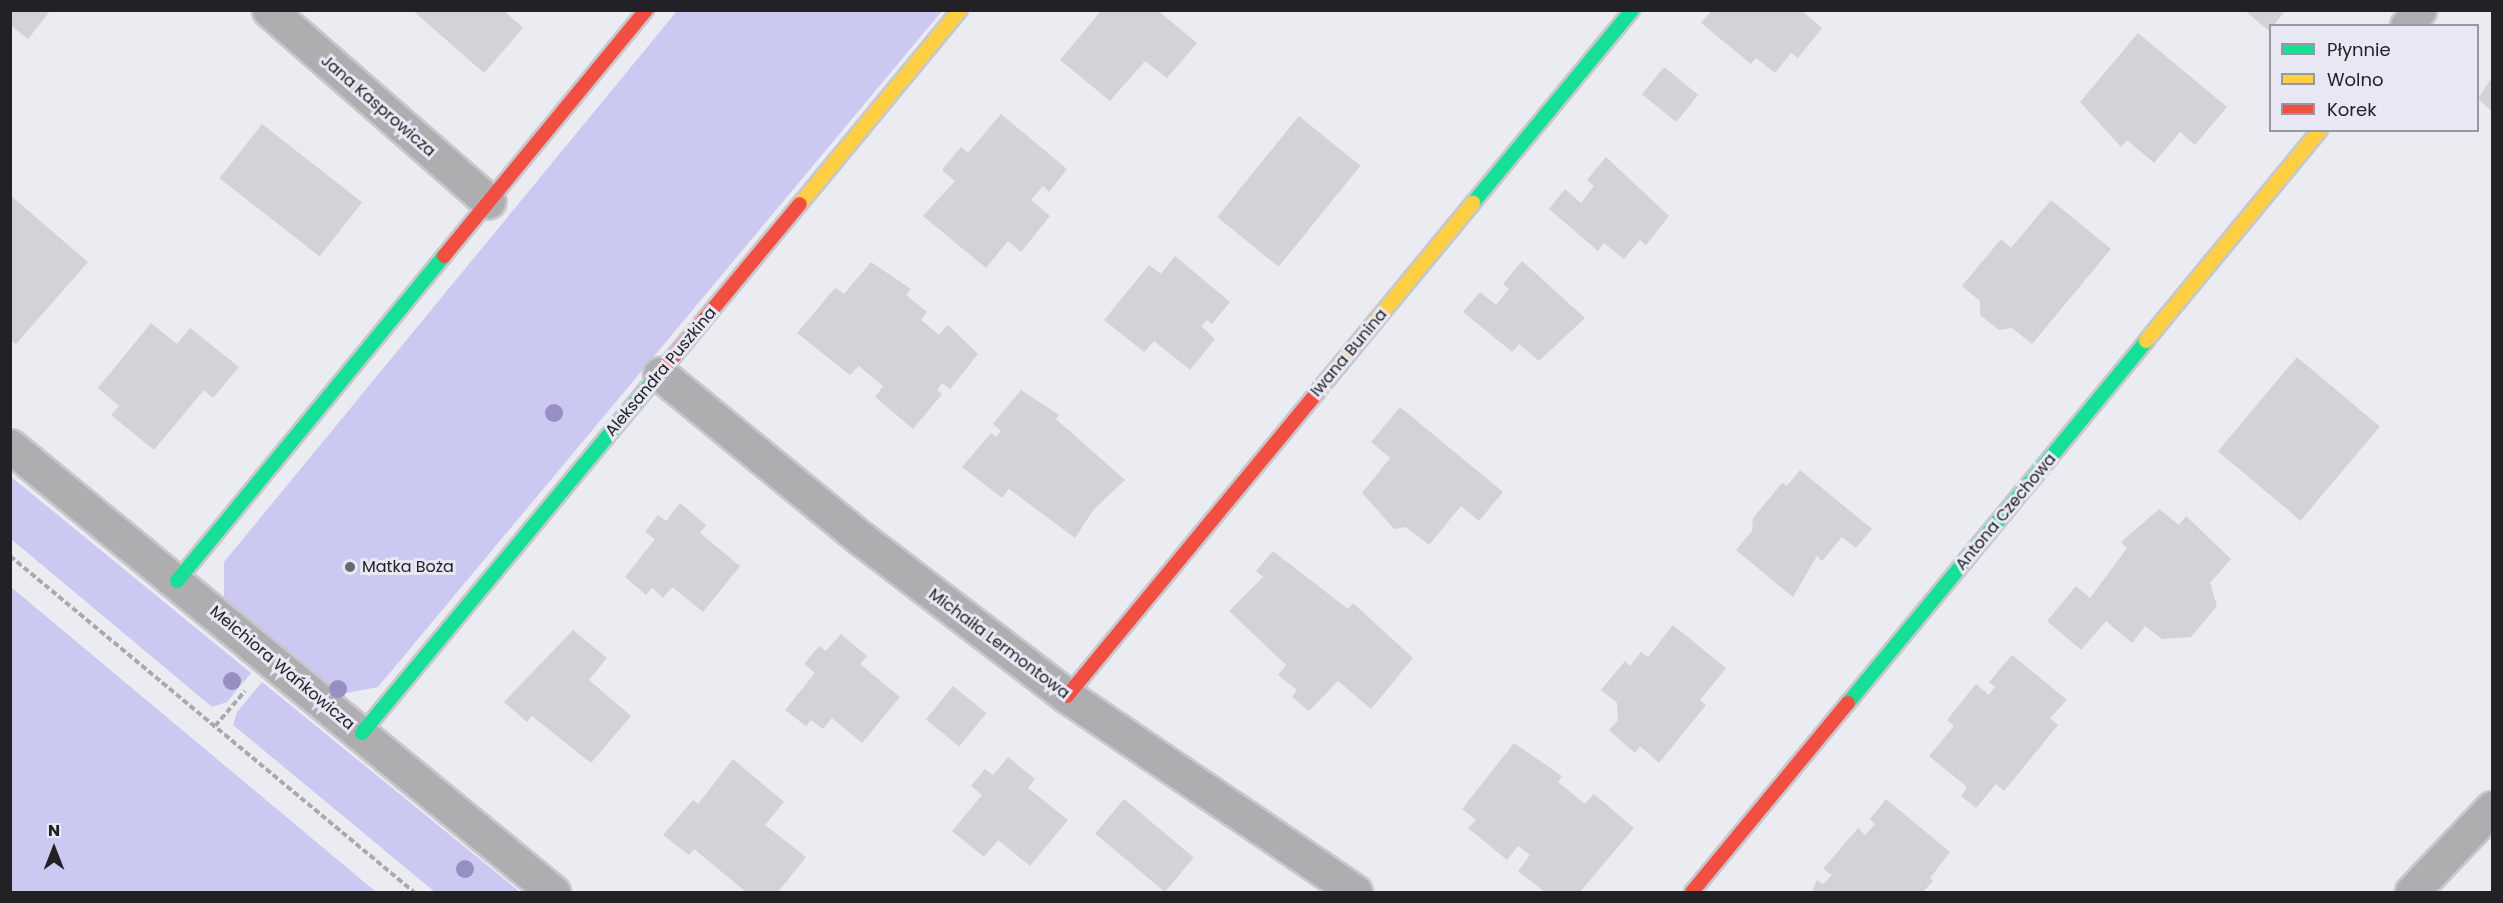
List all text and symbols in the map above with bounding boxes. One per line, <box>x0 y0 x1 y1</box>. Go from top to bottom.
legend <box>2269 24 2479 132</box>
text: Płynnie <box>2327 37 2391 62</box>
street label: Jana Kasprowicza <box>317 51 439 161</box>
text: Wolno <box>2327 67 2384 92</box>
text: Korek <box>2327 97 2376 122</box>
street label: Aleksandra Puszkina <box>601 304 721 440</box>
street label: Iwana Bunina <box>1307 305 1391 401</box>
street label: Antona Czechowa <box>1952 450 2060 574</box>
place label: Matka Boża <box>362 557 454 577</box>
marker: Matka Boża <box>343 560 357 574</box>
street label: Michaiła Lermontowa <box>925 585 1073 703</box>
street label: Melchiora Wańkowicza <box>206 602 358 734</box>
north arrow <box>24 819 84 879</box>
text: N <box>48 819 60 842</box>

